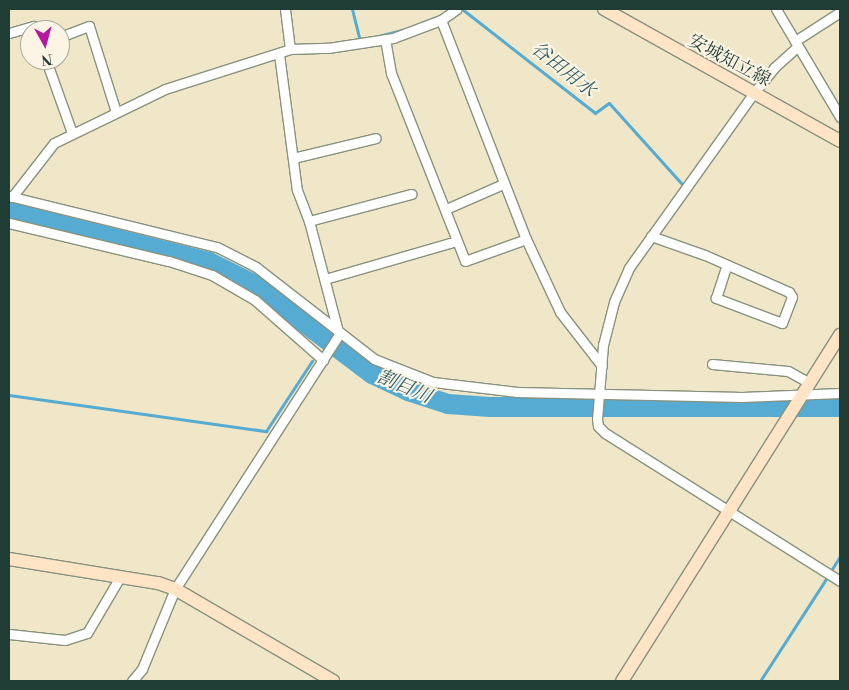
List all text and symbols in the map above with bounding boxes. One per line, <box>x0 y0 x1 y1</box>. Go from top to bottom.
north arrow <box>20 20 70 70</box>
street label: 安城知立線 <box>684 30 774 92</box>
water label: 谷田用水 <box>526 38 600 102</box>
text: N <box>40 49 53 69</box>
water label: 割目川 <box>373 365 435 409</box>

